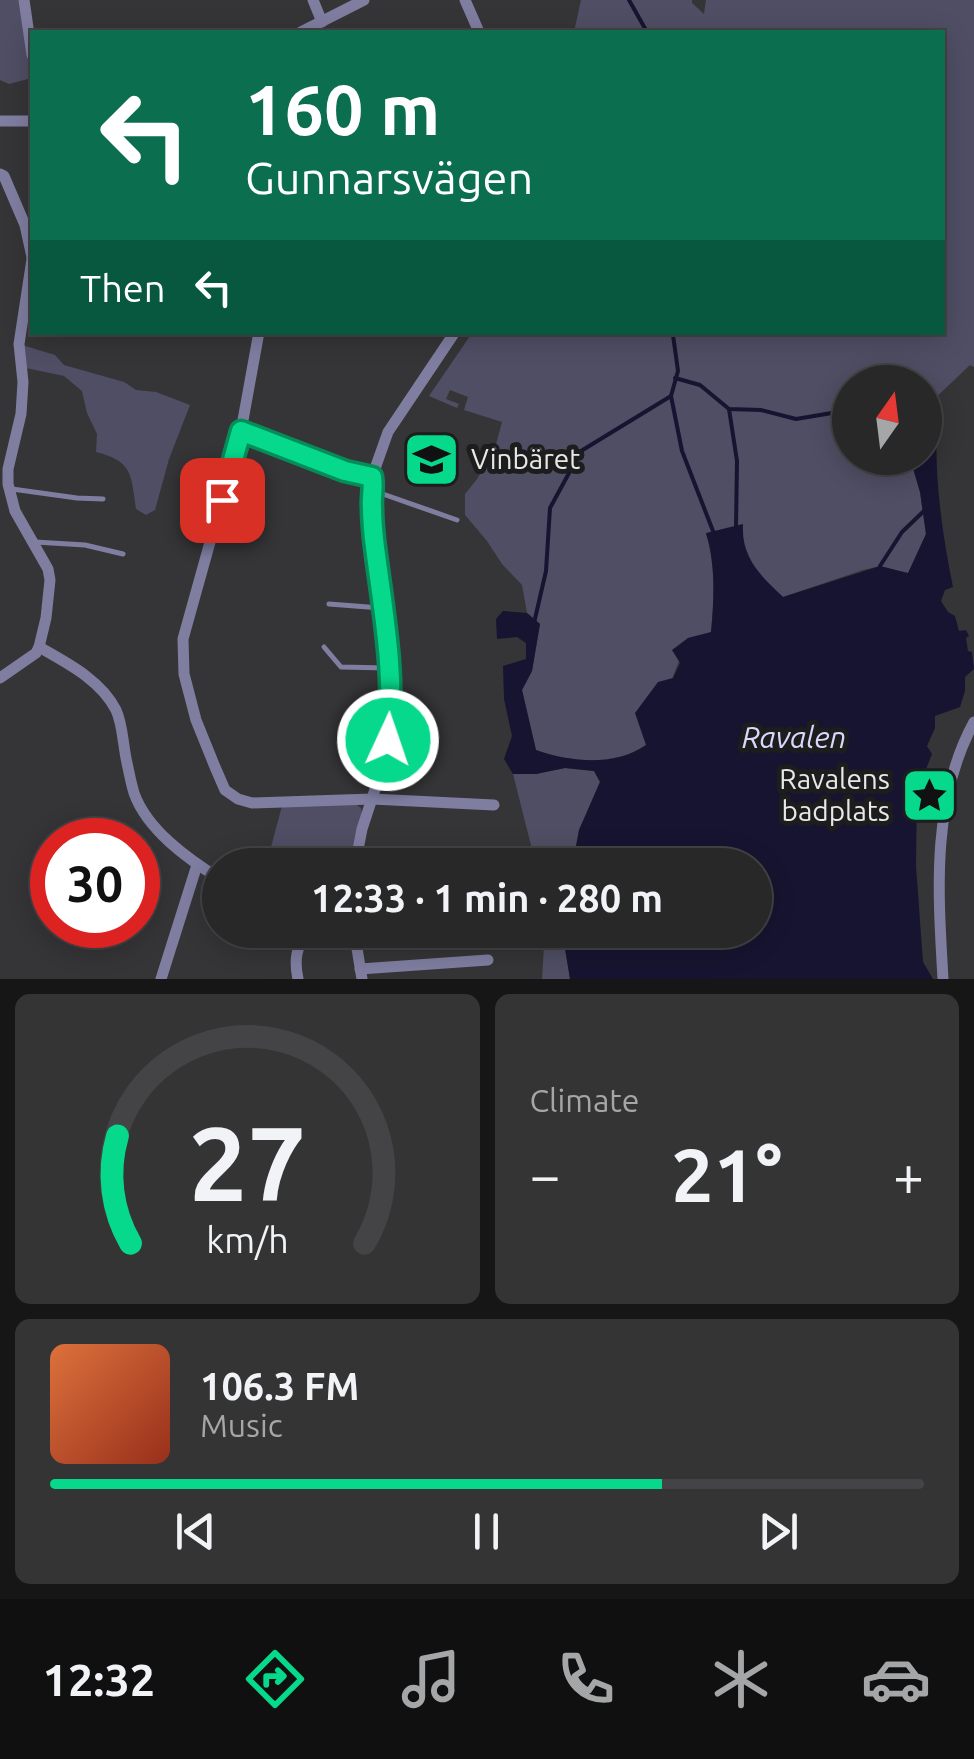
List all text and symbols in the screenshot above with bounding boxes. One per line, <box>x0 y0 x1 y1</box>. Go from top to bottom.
icon: left <box>80 70 210 200</box>
text: 160 m <box>245 70 440 148</box>
text: Gunnarsvägen <box>245 152 533 203</box>
icon: left <box>186 260 241 315</box>
text: Then <box>80 267 166 309</box>
north arrow <box>832 365 942 475</box>
map controls <box>832 365 942 475</box>
school or university icon: Vinbäret <box>402 429 462 489</box>
place label: Vinbäret <box>471 443 580 474</box>
pin <box>180 458 265 543</box>
icon: arrive <box>195 473 250 528</box>
position arrow <box>336 688 440 792</box>
water label: Ravalen <box>742 720 846 754</box>
place label: Ravalens badplats <box>779 763 890 826</box>
place icon: Ravalens badplats <box>899 765 959 825</box>
speed limit sign: 30 <box>30 818 160 948</box>
text: 12:33 · 1 min · 280 m <box>311 877 663 919</box>
text: Climate <box>530 1082 640 1118</box>
text: 27 <box>189 1104 306 1221</box>
text: 21° <box>671 1132 782 1216</box>
text: − <box>530 1144 561 1205</box>
text: + <box>893 1144 924 1205</box>
text: km/h <box>206 1220 289 1260</box>
text: 106.3 FM <box>200 1365 359 1407</box>
text: Music <box>200 1407 283 1443</box>
icon: previous <box>168 1504 223 1559</box>
icon: pause <box>459 1504 514 1559</box>
icon: next <box>751 1504 806 1559</box>
icon: directions <box>240 1644 310 1714</box>
icon: music <box>396 1644 466 1714</box>
icon: phone <box>551 1644 621 1714</box>
icon: climate <box>706 1644 776 1714</box>
icon: car <box>861 1644 931 1714</box>
text: 12:32 <box>43 1654 155 1705</box>

